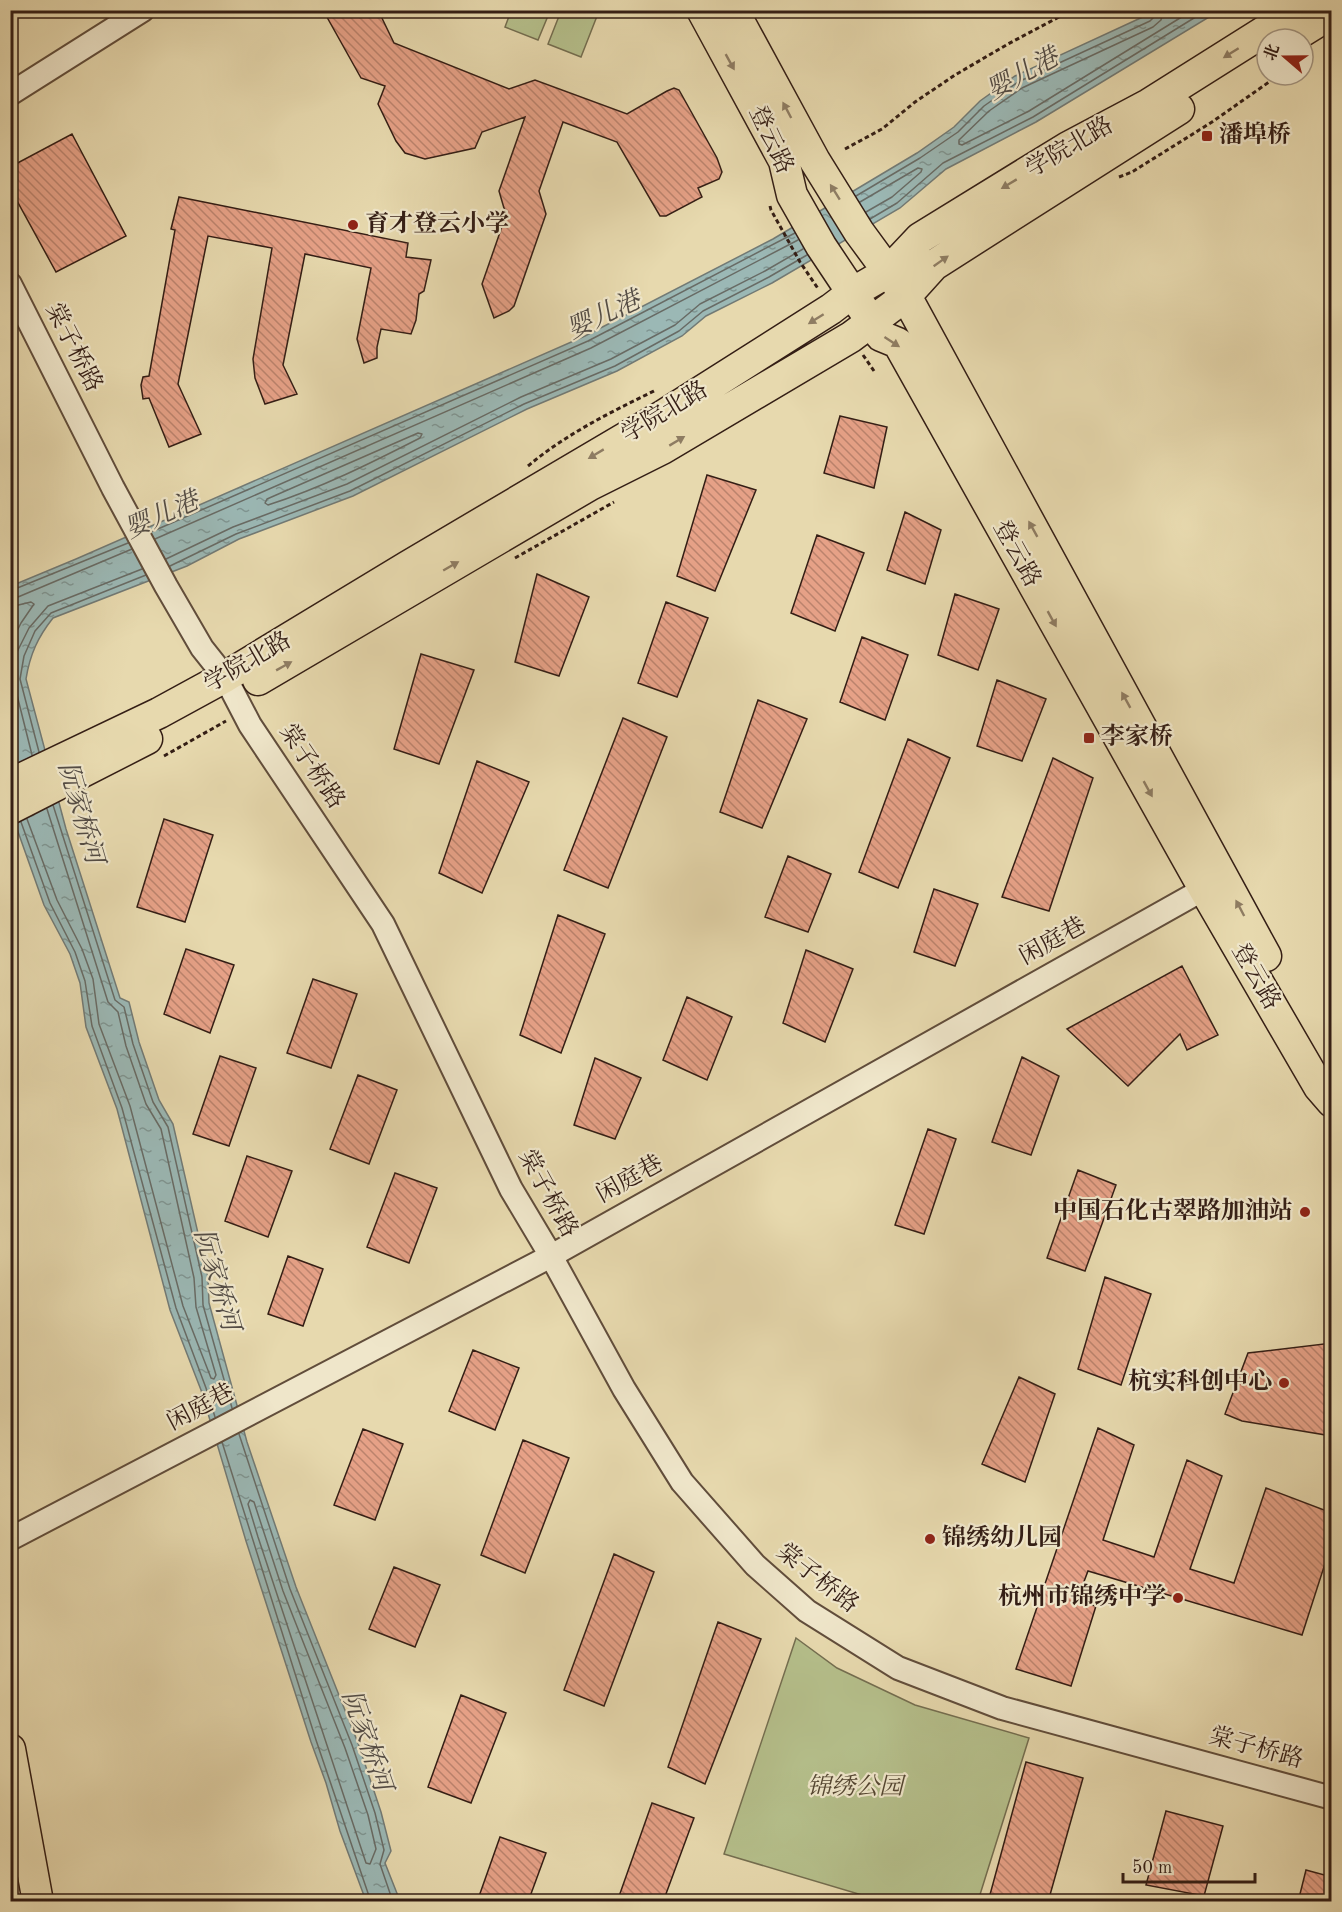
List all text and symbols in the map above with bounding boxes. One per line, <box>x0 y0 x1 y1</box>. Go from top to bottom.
north arrow <box>1255 27 1315 87</box>
water label: 婴儿港 <box>982 42 1066 105</box>
text: 北 <box>1261 42 1283 63</box>
one-way arrow <box>1223 47 1239 58</box>
one-way arrow <box>725 54 735 71</box>
street label: 登云路 <box>744 101 799 178</box>
one-way arrow <box>782 101 792 118</box>
street label: 学院北路 <box>1021 111 1118 182</box>
place label: 潘埠桥 <box>1219 121 1291 148</box>
marker: 潘埠桥 <box>1200 129 1214 143</box>
one-way arrow <box>1001 178 1017 189</box>
one-way arrow <box>829 184 840 200</box>
place label: 育才登云小学 <box>365 210 509 237</box>
marker: 育才登云小学 <box>346 218 360 232</box>
one-way arrow <box>932 255 948 267</box>
water label: 婴儿港 <box>562 285 648 344</box>
street label: 棠子桥路 <box>41 298 108 396</box>
one-way arrow <box>807 313 824 324</box>
one-way arrow <box>884 337 901 348</box>
street label: 学院北路 <box>616 375 712 448</box>
one-way arrow <box>669 435 685 446</box>
one-way arrow <box>588 449 604 460</box>
water label: 婴儿港 <box>120 485 206 544</box>
street label: 登云路 <box>988 515 1047 591</box>
one-way arrow <box>1028 520 1038 537</box>
one-way arrow <box>443 560 459 571</box>
one-way arrow <box>1047 610 1057 627</box>
street label: 学院北路 <box>199 626 296 697</box>
one-way arrow <box>276 661 293 671</box>
one-way arrow <box>1121 691 1131 708</box>
street label: 棠子桥路 <box>274 719 350 814</box>
place label: 李家桥 <box>1101 723 1173 750</box>
marker: 李家桥 <box>1082 731 1096 745</box>
water label: 阮家桥河 <box>53 759 110 870</box>
one-way arrow <box>1143 780 1153 797</box>
one-way arrow <box>1235 899 1245 916</box>
street label: 闲庭巷 <box>1014 911 1090 970</box>
street label: 登云路 <box>1227 938 1286 1014</box>
street label: 棠子桥路 <box>513 1145 583 1242</box>
street label: 闲庭巷 <box>591 1149 667 1208</box>
place label: 中国石化古翠路加油站 <box>1053 1197 1293 1224</box>
marker: 中国石化古翠路加油站 <box>1298 1205 1312 1219</box>
water label: 阮家桥河 <box>189 1226 246 1337</box>
place label: 杭实科创中心 <box>1128 1368 1272 1395</box>
marker: 杭实科创中心 <box>1277 1376 1291 1390</box>
street label: 闲庭巷 <box>162 1378 238 1435</box>
place label: 锦绣幼儿园 <box>942 1524 1062 1551</box>
marker: 锦绣幼儿园 <box>923 1532 937 1546</box>
street label: 棠子桥路 <box>772 1538 864 1618</box>
place label: 杭州市锦绣中学 <box>998 1583 1166 1610</box>
marker: 杭州市锦绣中学 <box>1171 1591 1185 1605</box>
water label: 阮家桥河 <box>337 1687 398 1798</box>
street label: 棠子桥路 <box>1207 1722 1306 1773</box>
park label: 锦绣公园 <box>807 1773 907 1800</box>
scale bar <box>1123 1846 1255 1884</box>
text: 50 m <box>1132 1859 1172 1877</box>

